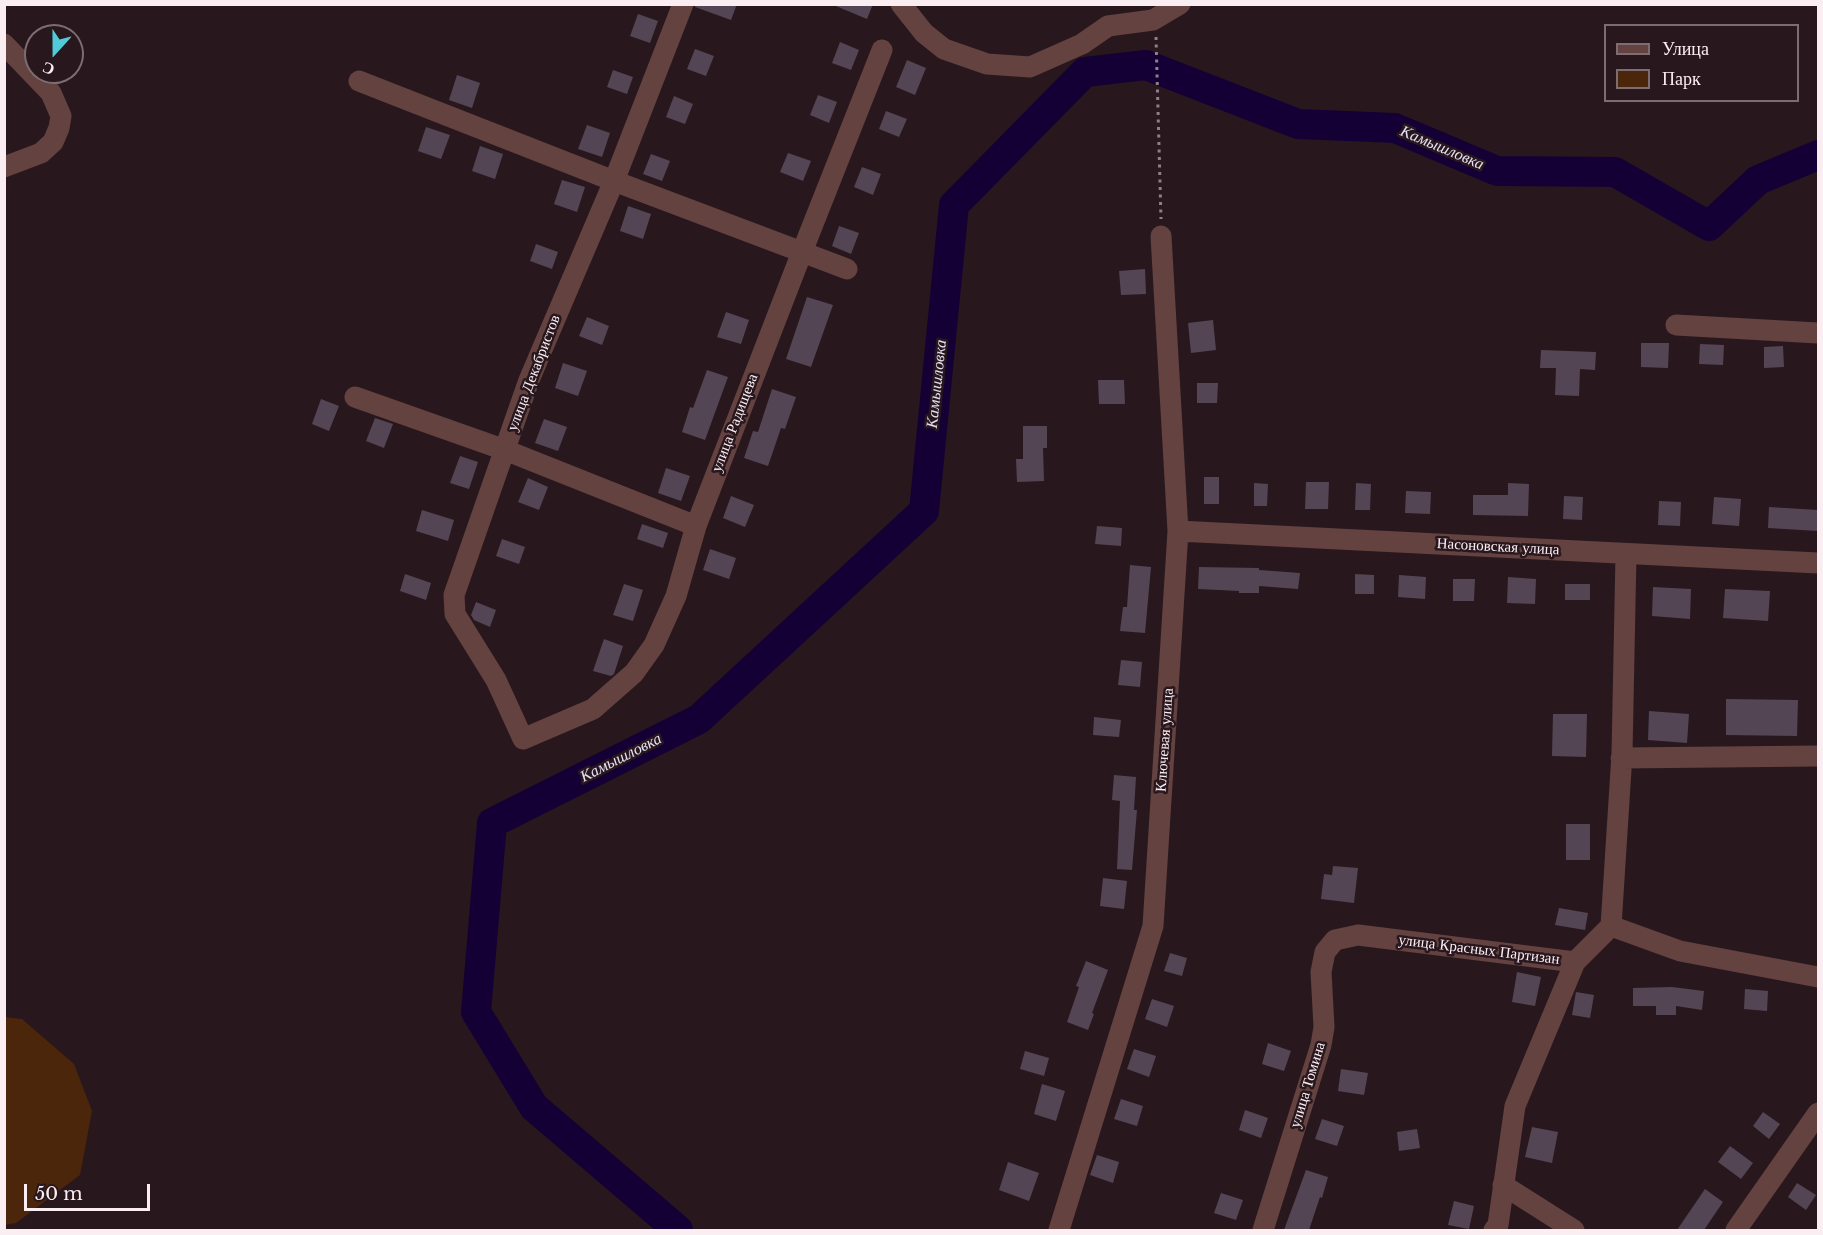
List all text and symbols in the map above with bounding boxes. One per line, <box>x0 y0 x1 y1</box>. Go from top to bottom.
north arrow <box>24 24 84 84</box>
legend <box>1604 24 1799 102</box>
text: Улица <box>1662 38 1709 60</box>
text: С <box>39 58 57 80</box>
text: Парк <box>1662 68 1701 90</box>
water label: Камышловка <box>1397 122 1487 174</box>
street label: улица Декабристов <box>504 312 564 434</box>
water label: Камышловка <box>923 339 951 429</box>
street label: улица Радищева <box>708 371 762 475</box>
street label: Насоновская улица <box>1436 535 1560 559</box>
street label: Ключевая улица <box>1152 687 1178 793</box>
water label: Камышловка <box>577 729 665 787</box>
street label: улица Красных Партизан <box>1397 931 1561 969</box>
street label: улица Томина <box>1286 1040 1330 1130</box>
scale bar <box>27 1172 153 1210</box>
text: 50 m <box>35 1183 83 1205</box>

